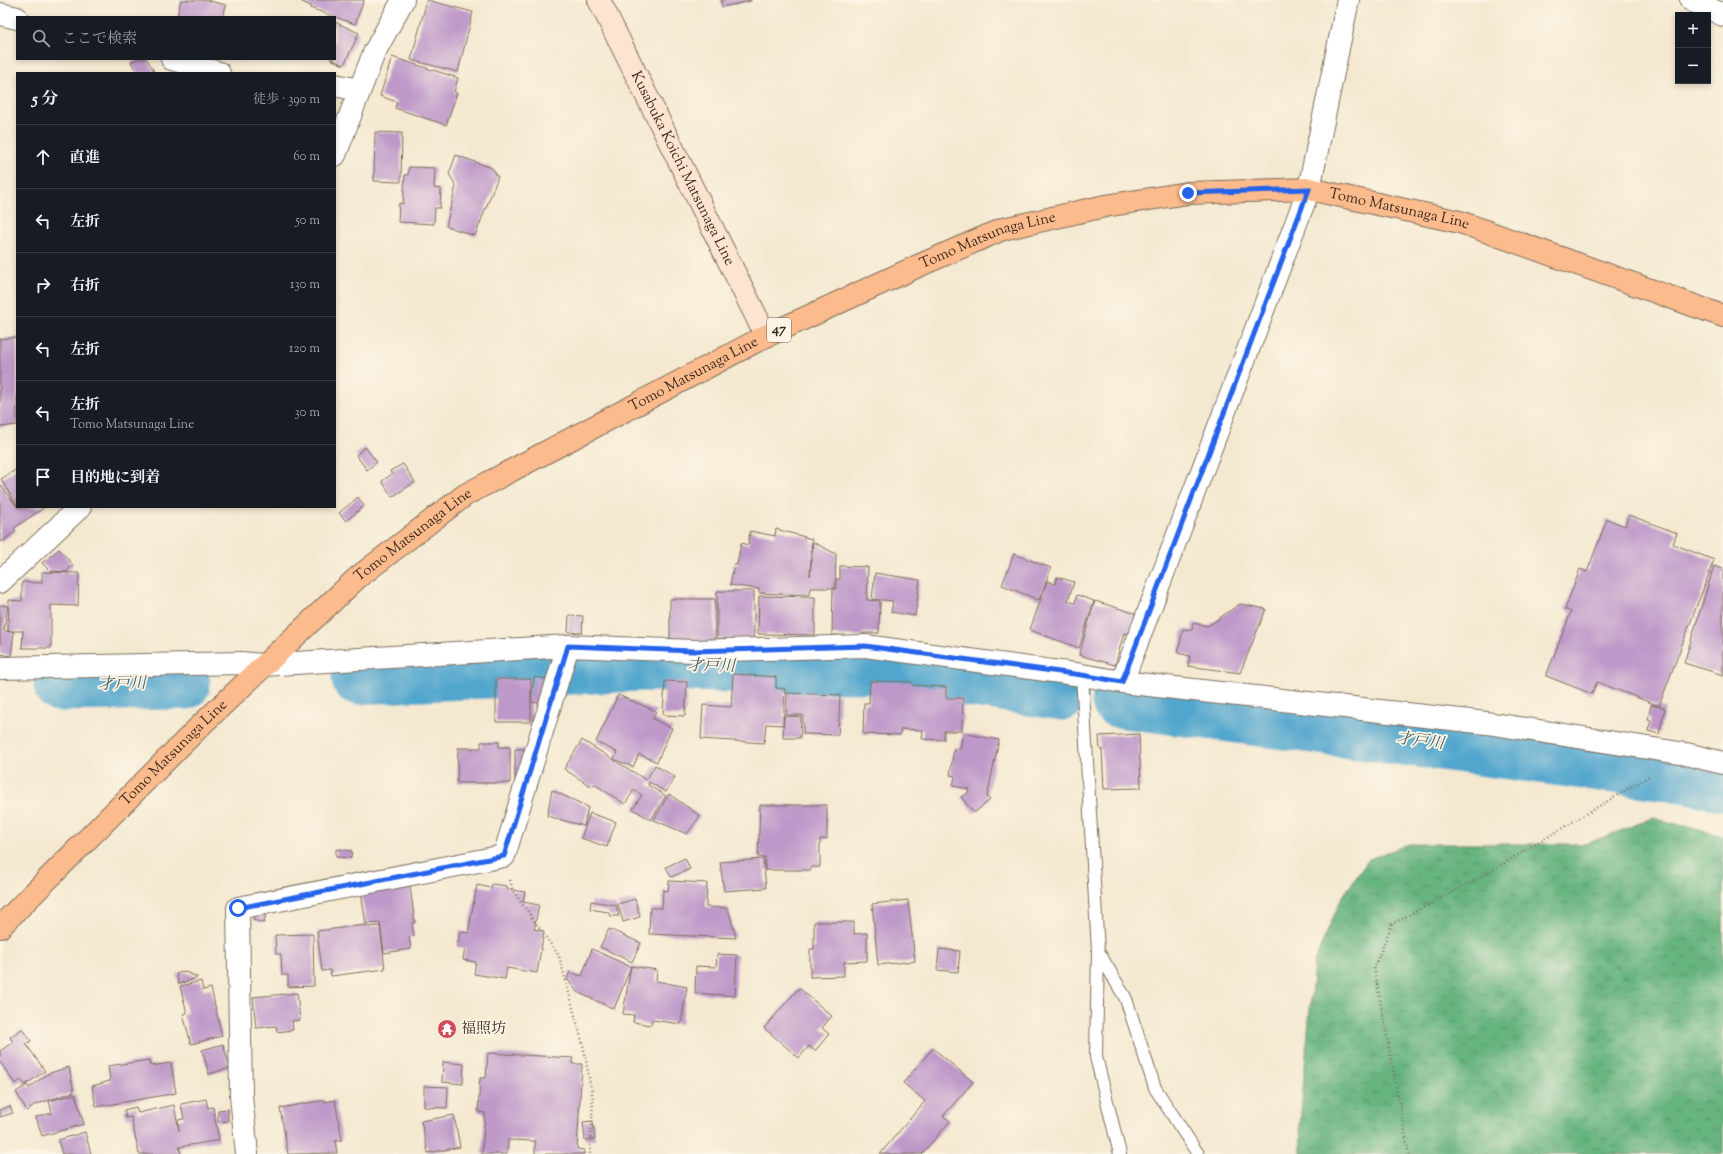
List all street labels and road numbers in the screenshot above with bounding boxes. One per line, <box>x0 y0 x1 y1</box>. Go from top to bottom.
street label: Kusabuka Koichi Matsunaga Line <box>625 68 740 269</box>
street label: Tomo Matsunaga Line <box>1327 183 1473 235</box>
street label: Tomo Matsunaga Line <box>917 207 1058 274</box>
road number: 47 <box>767 318 791 342</box>
street label: Tomo Matsunaga Line <box>625 331 762 417</box>
street label: Tomo Matsunaga Line <box>350 483 475 587</box>
street label: Tomo Matsunaga Line <box>115 695 232 811</box>

